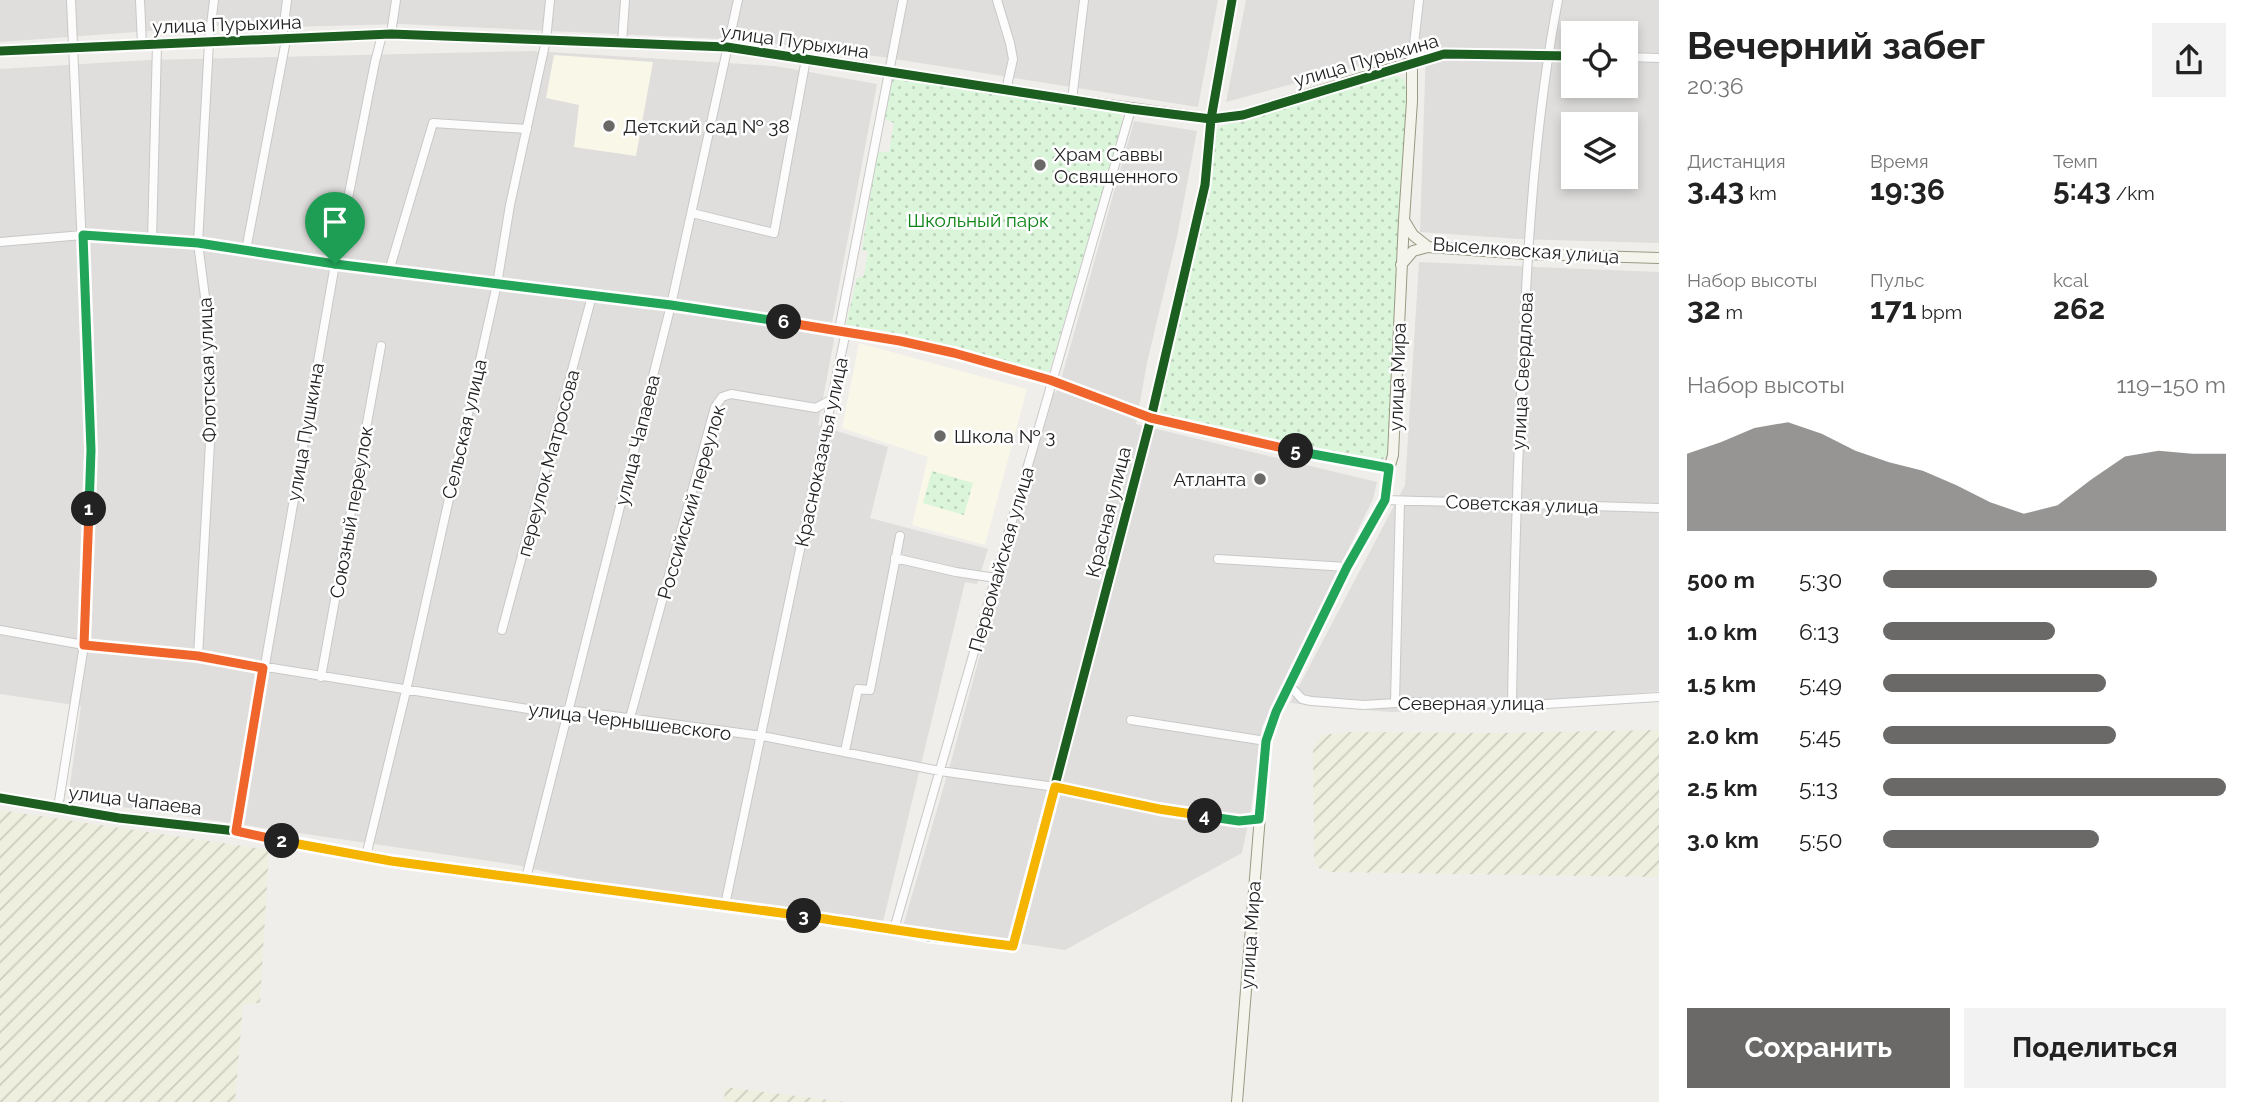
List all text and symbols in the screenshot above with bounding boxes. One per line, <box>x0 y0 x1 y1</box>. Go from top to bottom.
street label: улица Пурыхина <box>152 10 302 38</box>
street label: улица Пурыхина <box>720 20 870 62</box>
map controls <box>1561 21 1638 189</box>
button: locate <box>1561 21 1638 98</box>
text: Вечерний забег <box>1687 23 1985 68</box>
button: share <box>2152 23 2226 97</box>
street label: улица Пурыхина <box>1291 29 1441 91</box>
text: 20:36 <box>1687 72 1744 99</box>
button: layers <box>1561 112 1638 189</box>
place label: Детский сад № 38 <box>623 115 790 137</box>
marker: Детский сад № 38 <box>601 118 617 134</box>
place label: Храм Саввы Освященного <box>1054 143 1178 187</box>
text: Дистанция <box>1687 150 1786 172</box>
text: Время <box>1870 150 1929 172</box>
text: Темп <box>2053 150 2098 172</box>
marker: Храм Саввы Освященного <box>1032 157 1048 173</box>
text: 3.43 <box>1687 172 1744 207</box>
text: 19:36 <box>1870 172 1945 207</box>
text: 5:43 <box>2053 172 2111 207</box>
text: km <box>1744 182 1777 204</box>
text: /km <box>2111 182 2155 204</box>
pin <box>305 192 365 264</box>
icon: arrive <box>316 203 354 241</box>
park label: Школьный парк <box>907 209 1049 231</box>
street label: Выселковская улица <box>1432 232 1620 268</box>
text: Набор высоты <box>1687 269 1817 291</box>
text: Пульс <box>1870 269 1924 291</box>
text: kcal <box>2053 269 2089 291</box>
street label: улица Свердлова <box>1507 291 1537 451</box>
text: 32 <box>1687 291 1721 326</box>
text: 171 <box>1870 291 1916 326</box>
text: 262 <box>2053 291 2105 326</box>
street label: Флотская улица <box>193 297 221 443</box>
text: m <box>1721 301 1743 323</box>
text: bpm <box>1916 301 1962 323</box>
pin: 6 <box>766 304 802 340</box>
text: 6 <box>778 310 789 332</box>
street label: улица Мира <box>1384 322 1410 432</box>
street label: Красноказачья улица <box>790 355 852 549</box>
street label: Сельская улица <box>437 357 491 501</box>
street label: улица Пушкина <box>282 361 328 503</box>
street label: переулок Матросова <box>512 367 584 559</box>
text: Набор высоты <box>1687 371 1845 398</box>
text: 119–150 m <box>2116 371 2226 398</box>
street label: улица Чапаева <box>610 372 664 508</box>
street label: Российский переулок <box>653 402 729 602</box>
street label: Союзный переулок <box>325 424 377 600</box>
place label: Школа № 3 <box>954 425 1055 447</box>
marker: Школа № 3 <box>932 428 948 444</box>
pin: 5 <box>1278 434 1314 468</box>
text: 5 <box>1290 439 1301 461</box>
street label: Красная улица <box>1081 444 1135 580</box>
street label: Первомайская улица <box>964 464 1038 654</box>
place label: Атланта <box>1173 468 1246 490</box>
marker: Атланта <box>1252 471 1268 487</box>
street label: Советская улица <box>1445 490 1599 518</box>
pin: 1 <box>72 491 106 526</box>
text: 1 <box>84 497 93 519</box>
text: 500 m <box>1687 566 1755 593</box>
text: 5:30 <box>1799 566 1842 593</box>
text: 1.0 km <box>1687 618 1757 645</box>
text: 6:13 <box>1799 618 1839 645</box>
text: 1.5 km <box>1687 670 1756 697</box>
text: 5:49 <box>1799 670 1842 697</box>
street label: Северная улица <box>1398 692 1544 714</box>
street label: улица Чернышевского <box>527 698 733 744</box>
text: 2.0 km <box>1687 722 1759 749</box>
text: 5:45 <box>1799 722 1841 749</box>
text: 2.5 km <box>1687 774 1758 801</box>
text: 5:13 <box>1799 774 1838 801</box>
street label: улица Чапаева <box>67 781 203 819</box>
pin: 4 <box>1188 798 1222 834</box>
text: 4 <box>1199 804 1210 826</box>
pin: 2 <box>264 824 300 858</box>
text: 3.0 km <box>1687 826 1759 853</box>
text: 5:50 <box>1799 826 1842 853</box>
text: 2 <box>276 829 287 851</box>
street label: улица Мира <box>1235 880 1265 990</box>
pin: 3 <box>786 898 822 934</box>
text: 3 <box>798 904 809 926</box>
button: Сохранить <box>1687 1008 1950 1088</box>
button: Поделиться <box>1964 1008 2226 1088</box>

